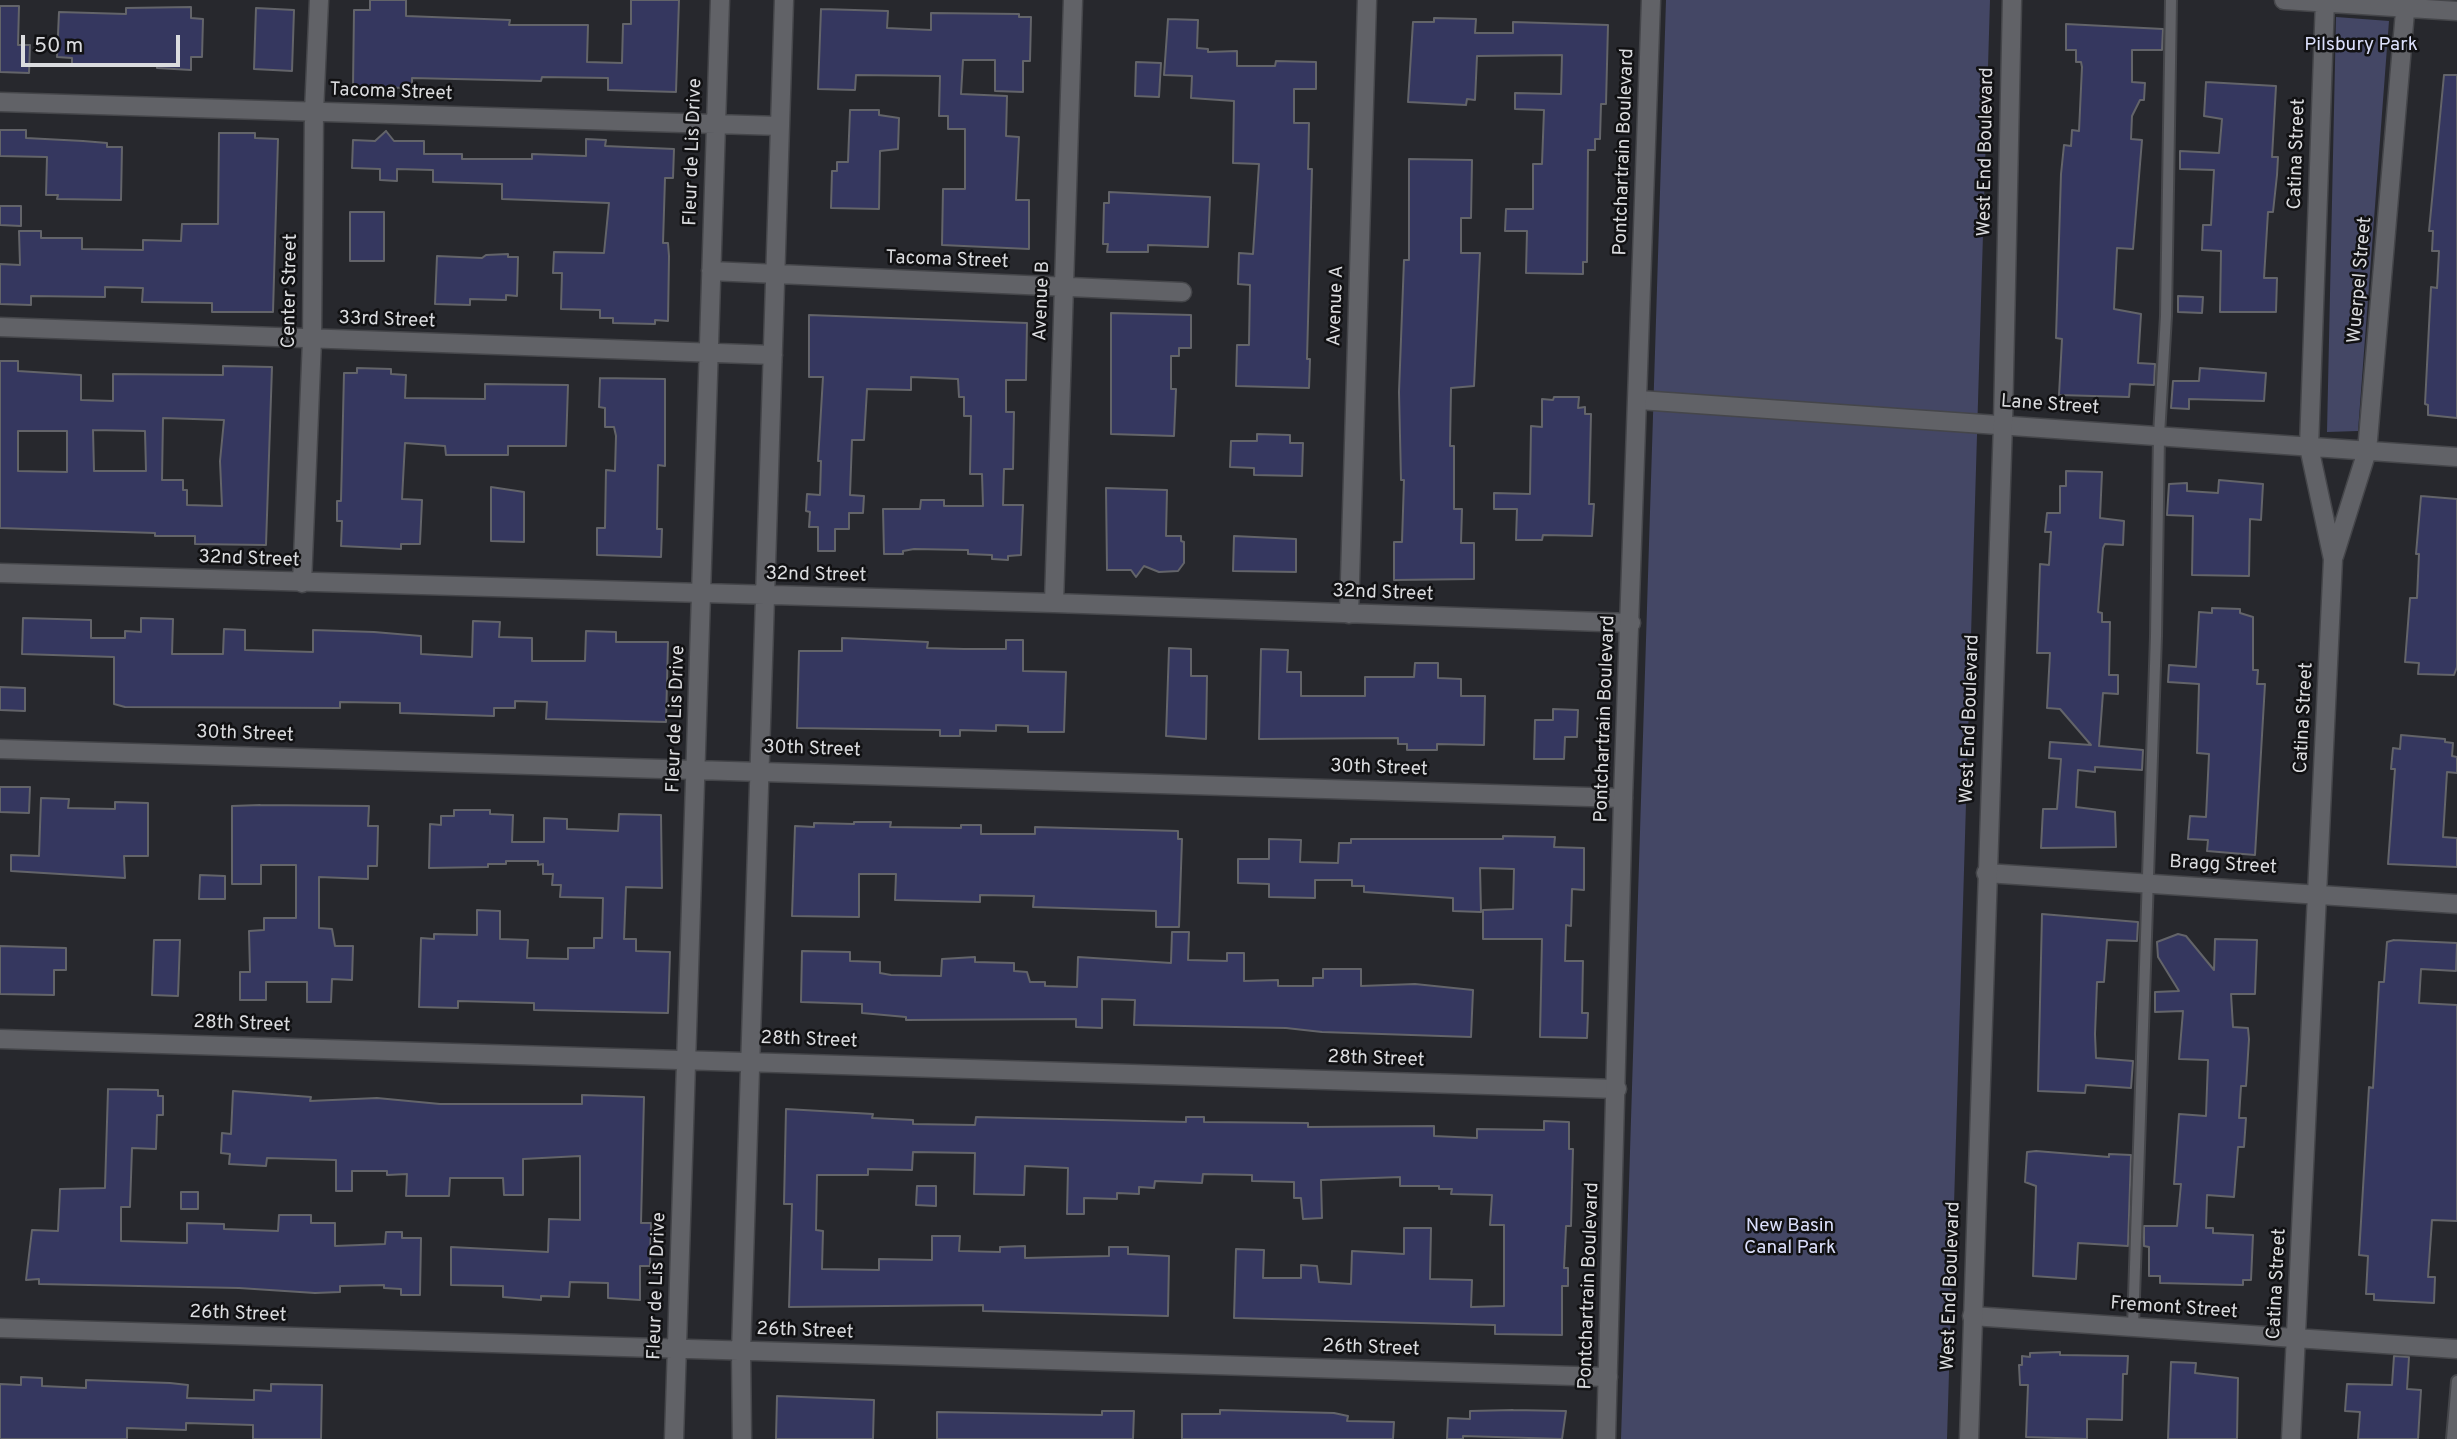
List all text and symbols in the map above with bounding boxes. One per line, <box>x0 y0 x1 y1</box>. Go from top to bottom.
scale bar <box>24 21 184 65</box>
text: 50 m <box>34 33 83 60</box>
park label: Pilsbury Park <box>2304 35 2418 57</box>
street label: Pontchartrain Boulevard <box>1610 48 1640 256</box>
street label: West End Boulevard <box>1974 67 2000 237</box>
street label: Fleur de Lis Drive <box>680 78 708 226</box>
street label: Tacoma Street <box>329 79 453 107</box>
street label: Catina Street <box>2285 98 2311 210</box>
street label: Wuerpel Street <box>2344 216 2378 344</box>
street label: Center Street <box>279 233 303 349</box>
street label: Tacoma Street <box>885 247 1009 275</box>
street label: Avenue B <box>1030 260 1056 342</box>
street label: Avenue A <box>1324 265 1350 347</box>
street label: 33rd Street <box>338 308 436 334</box>
street label: Lane Street <box>2000 391 2100 421</box>
street label: 32nd Street <box>198 547 300 573</box>
street label: 32nd Street <box>765 564 867 588</box>
street label: 32nd Street <box>1332 581 1434 607</box>
street label: Pontchartrain Boulevard <box>1591 615 1621 823</box>
street label: West End Boulevard <box>1957 634 1985 804</box>
street label: Fleur de Lis Drive <box>663 645 691 793</box>
street label: Catina Street <box>2291 662 2319 774</box>
street label: 30th Street <box>196 722 294 748</box>
street label: 30th Street <box>763 737 861 763</box>
street label: 30th Street <box>1330 756 1428 782</box>
street label: Bragg Street <box>2169 852 2277 880</box>
street label: 28th Street <box>193 1012 291 1038</box>
street label: 28th Street <box>760 1028 858 1054</box>
street label: 28th Street <box>1327 1047 1425 1073</box>
street label: Pontchartrain Boulevard <box>1575 1182 1605 1390</box>
street label: West End Boulevard <box>1938 1201 1966 1371</box>
street label: Fleur de Lis Drive <box>644 1212 672 1360</box>
park label: New Basin Canal Park <box>1744 1216 1836 1260</box>
street label: Catina Street <box>2264 1228 2292 1340</box>
street label: Fremont Street <box>2109 1293 2239 1325</box>
street label: 26th Street <box>189 1302 287 1328</box>
street label: 26th Street <box>756 1319 854 1345</box>
street label: 26th Street <box>1322 1336 1420 1362</box>

